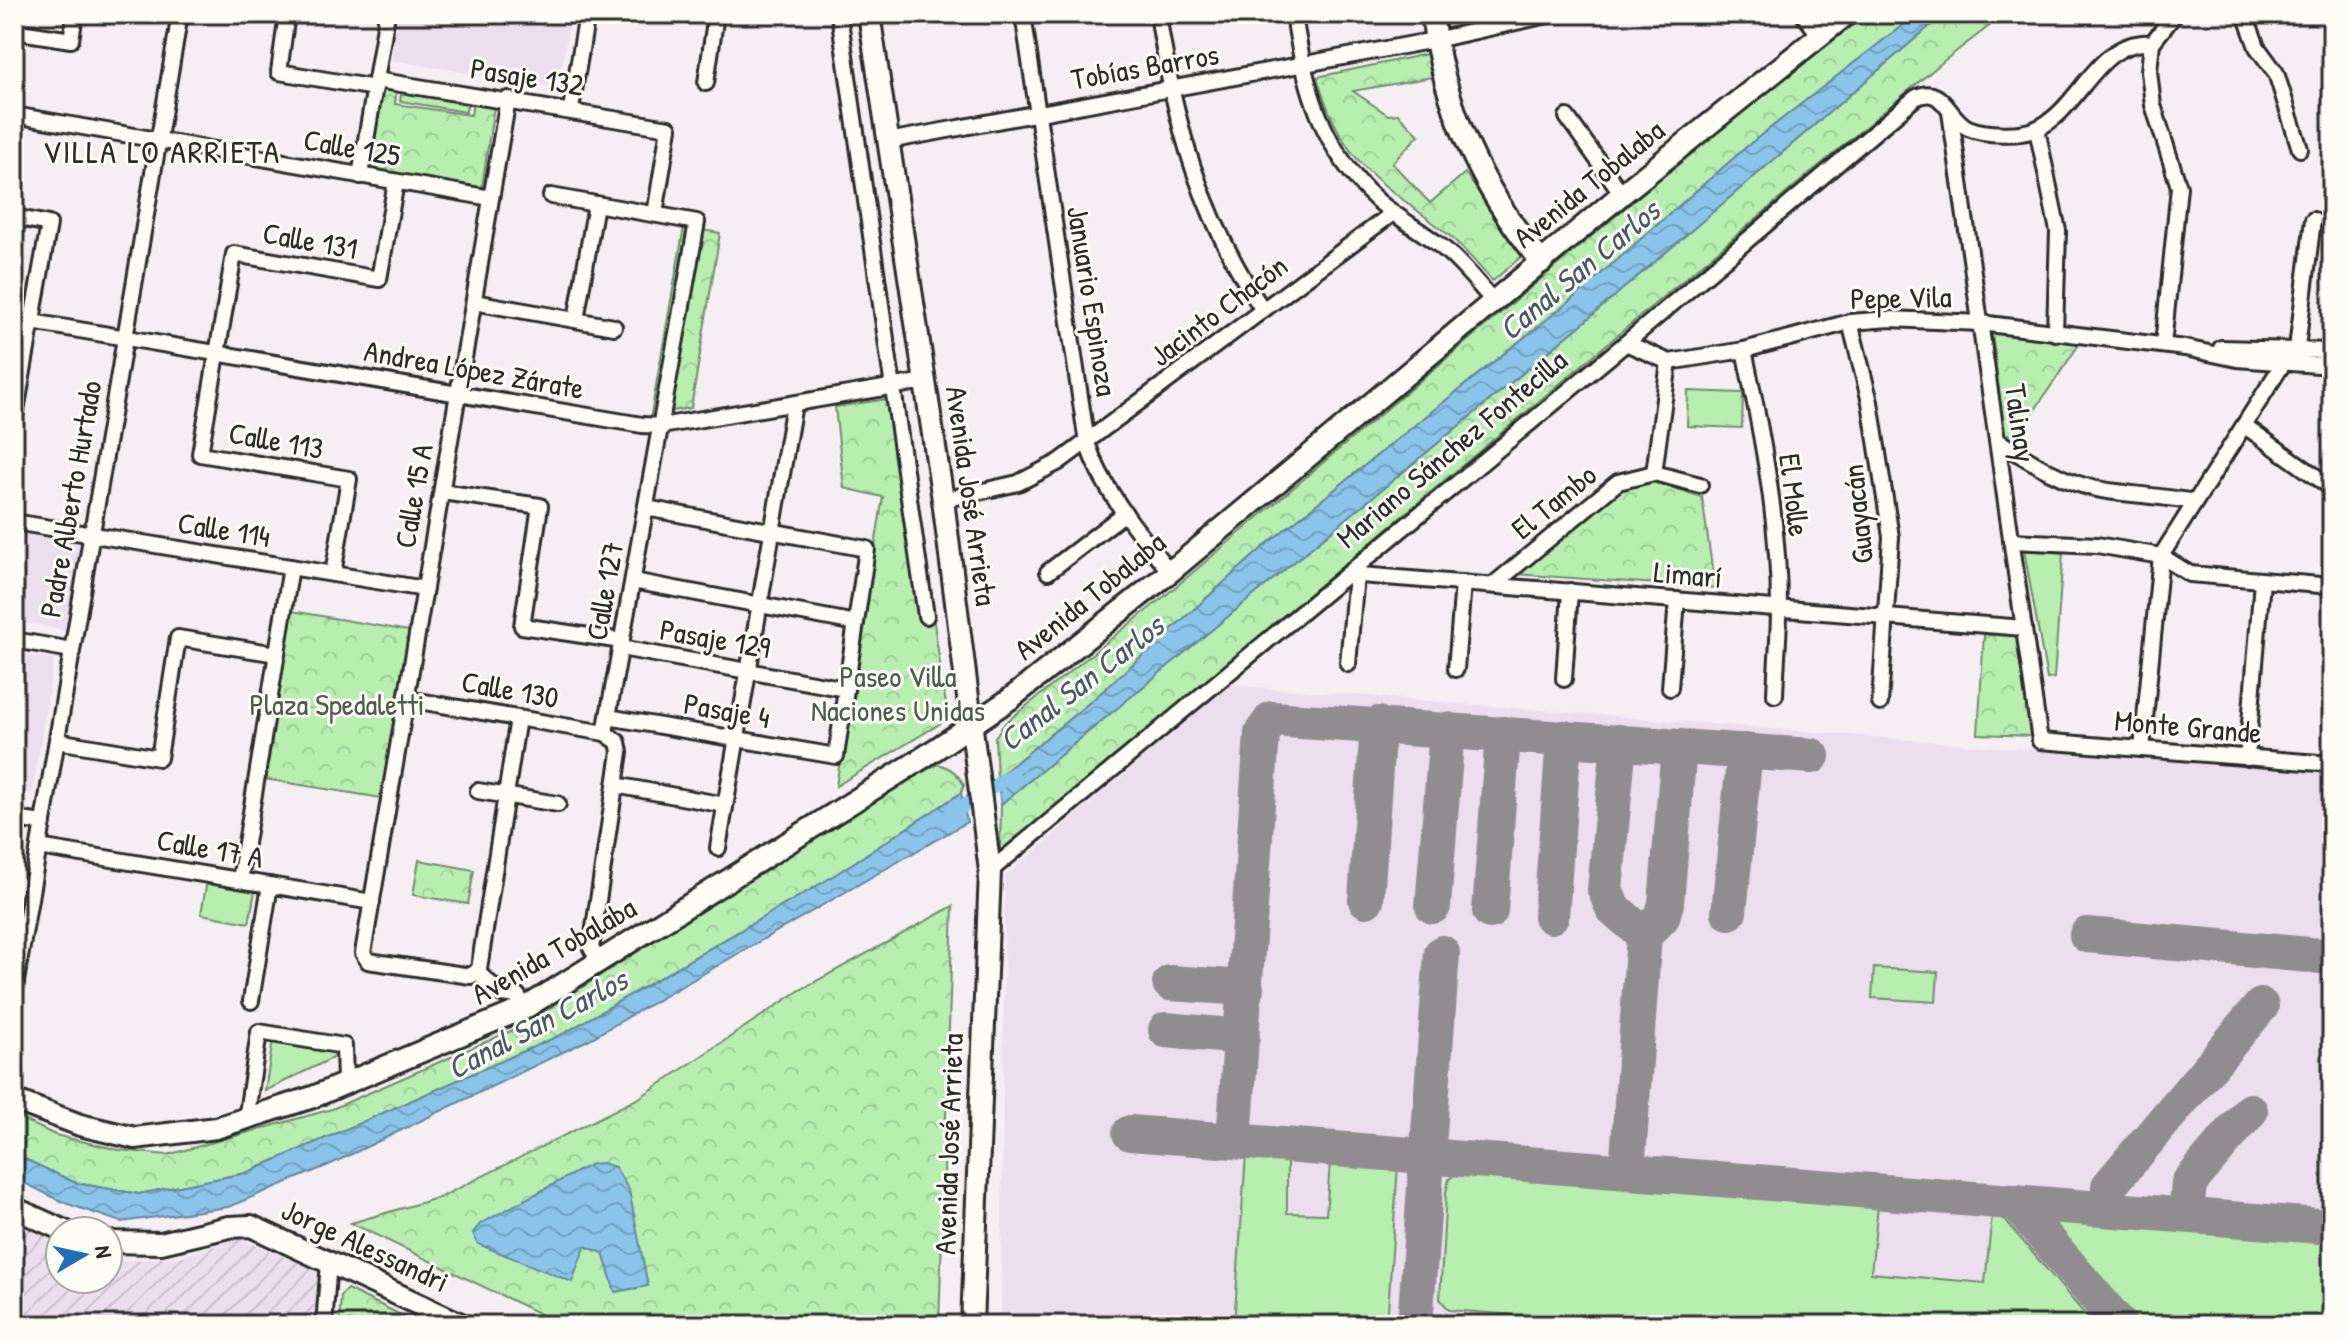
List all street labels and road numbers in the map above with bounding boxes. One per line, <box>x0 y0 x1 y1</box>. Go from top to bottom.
street label: Tobías Barros <box>1068 33 1222 99</box>
street label: Pasaje 132 <box>468 47 586 105</box>
street label: Avenida Tobalaba <box>1505 110 1672 256</box>
street label: Calle 125 <box>301 119 404 175</box>
street label: Januario Espinoza <box>1058 203 1128 399</box>
street label: Calle 131 <box>260 212 361 268</box>
street label: Jacinto Chacón <box>1142 245 1295 375</box>
street label: Pepe Vila <box>1850 276 1952 318</box>
street label: Andrea López Zárate <box>361 330 587 408</box>
street label: Mariano Sánchez Fontecilla <box>1328 340 1575 557</box>
street label: Padre Alberto Hurtado <box>30 377 111 620</box>
street label: Talinay <box>1996 381 2046 465</box>
street label: Avenida José Arrieta <box>937 384 1007 608</box>
street label: Calle 113 <box>226 412 327 468</box>
street label: Calle 15 A <box>384 440 442 551</box>
street label: El Molle <box>1770 451 1820 539</box>
street label: El Tambo <box>1502 455 1604 548</box>
street label: Guayacán <box>1832 462 1882 566</box>
street label: Calle 114 <box>175 502 273 556</box>
street label: Avenida Tobalaba <box>1006 522 1173 668</box>
street label: Calle 127 <box>576 538 632 643</box>
street label: Limarí <box>1652 551 1724 597</box>
street label: Pasaje 129 <box>657 609 773 667</box>
street label: Calle 130 <box>459 661 562 717</box>
street label: Pasaje 4 <box>681 683 773 737</box>
street label: Monte Grande <box>2113 700 2263 752</box>
street label: Calle 17 A <box>154 819 267 877</box>
street label: Avenida Tobalaba <box>464 887 643 1013</box>
street label: Avenida José Arrieta <box>924 1032 972 1255</box>
street label: Jorge Alessandri <box>275 1189 455 1301</box>

